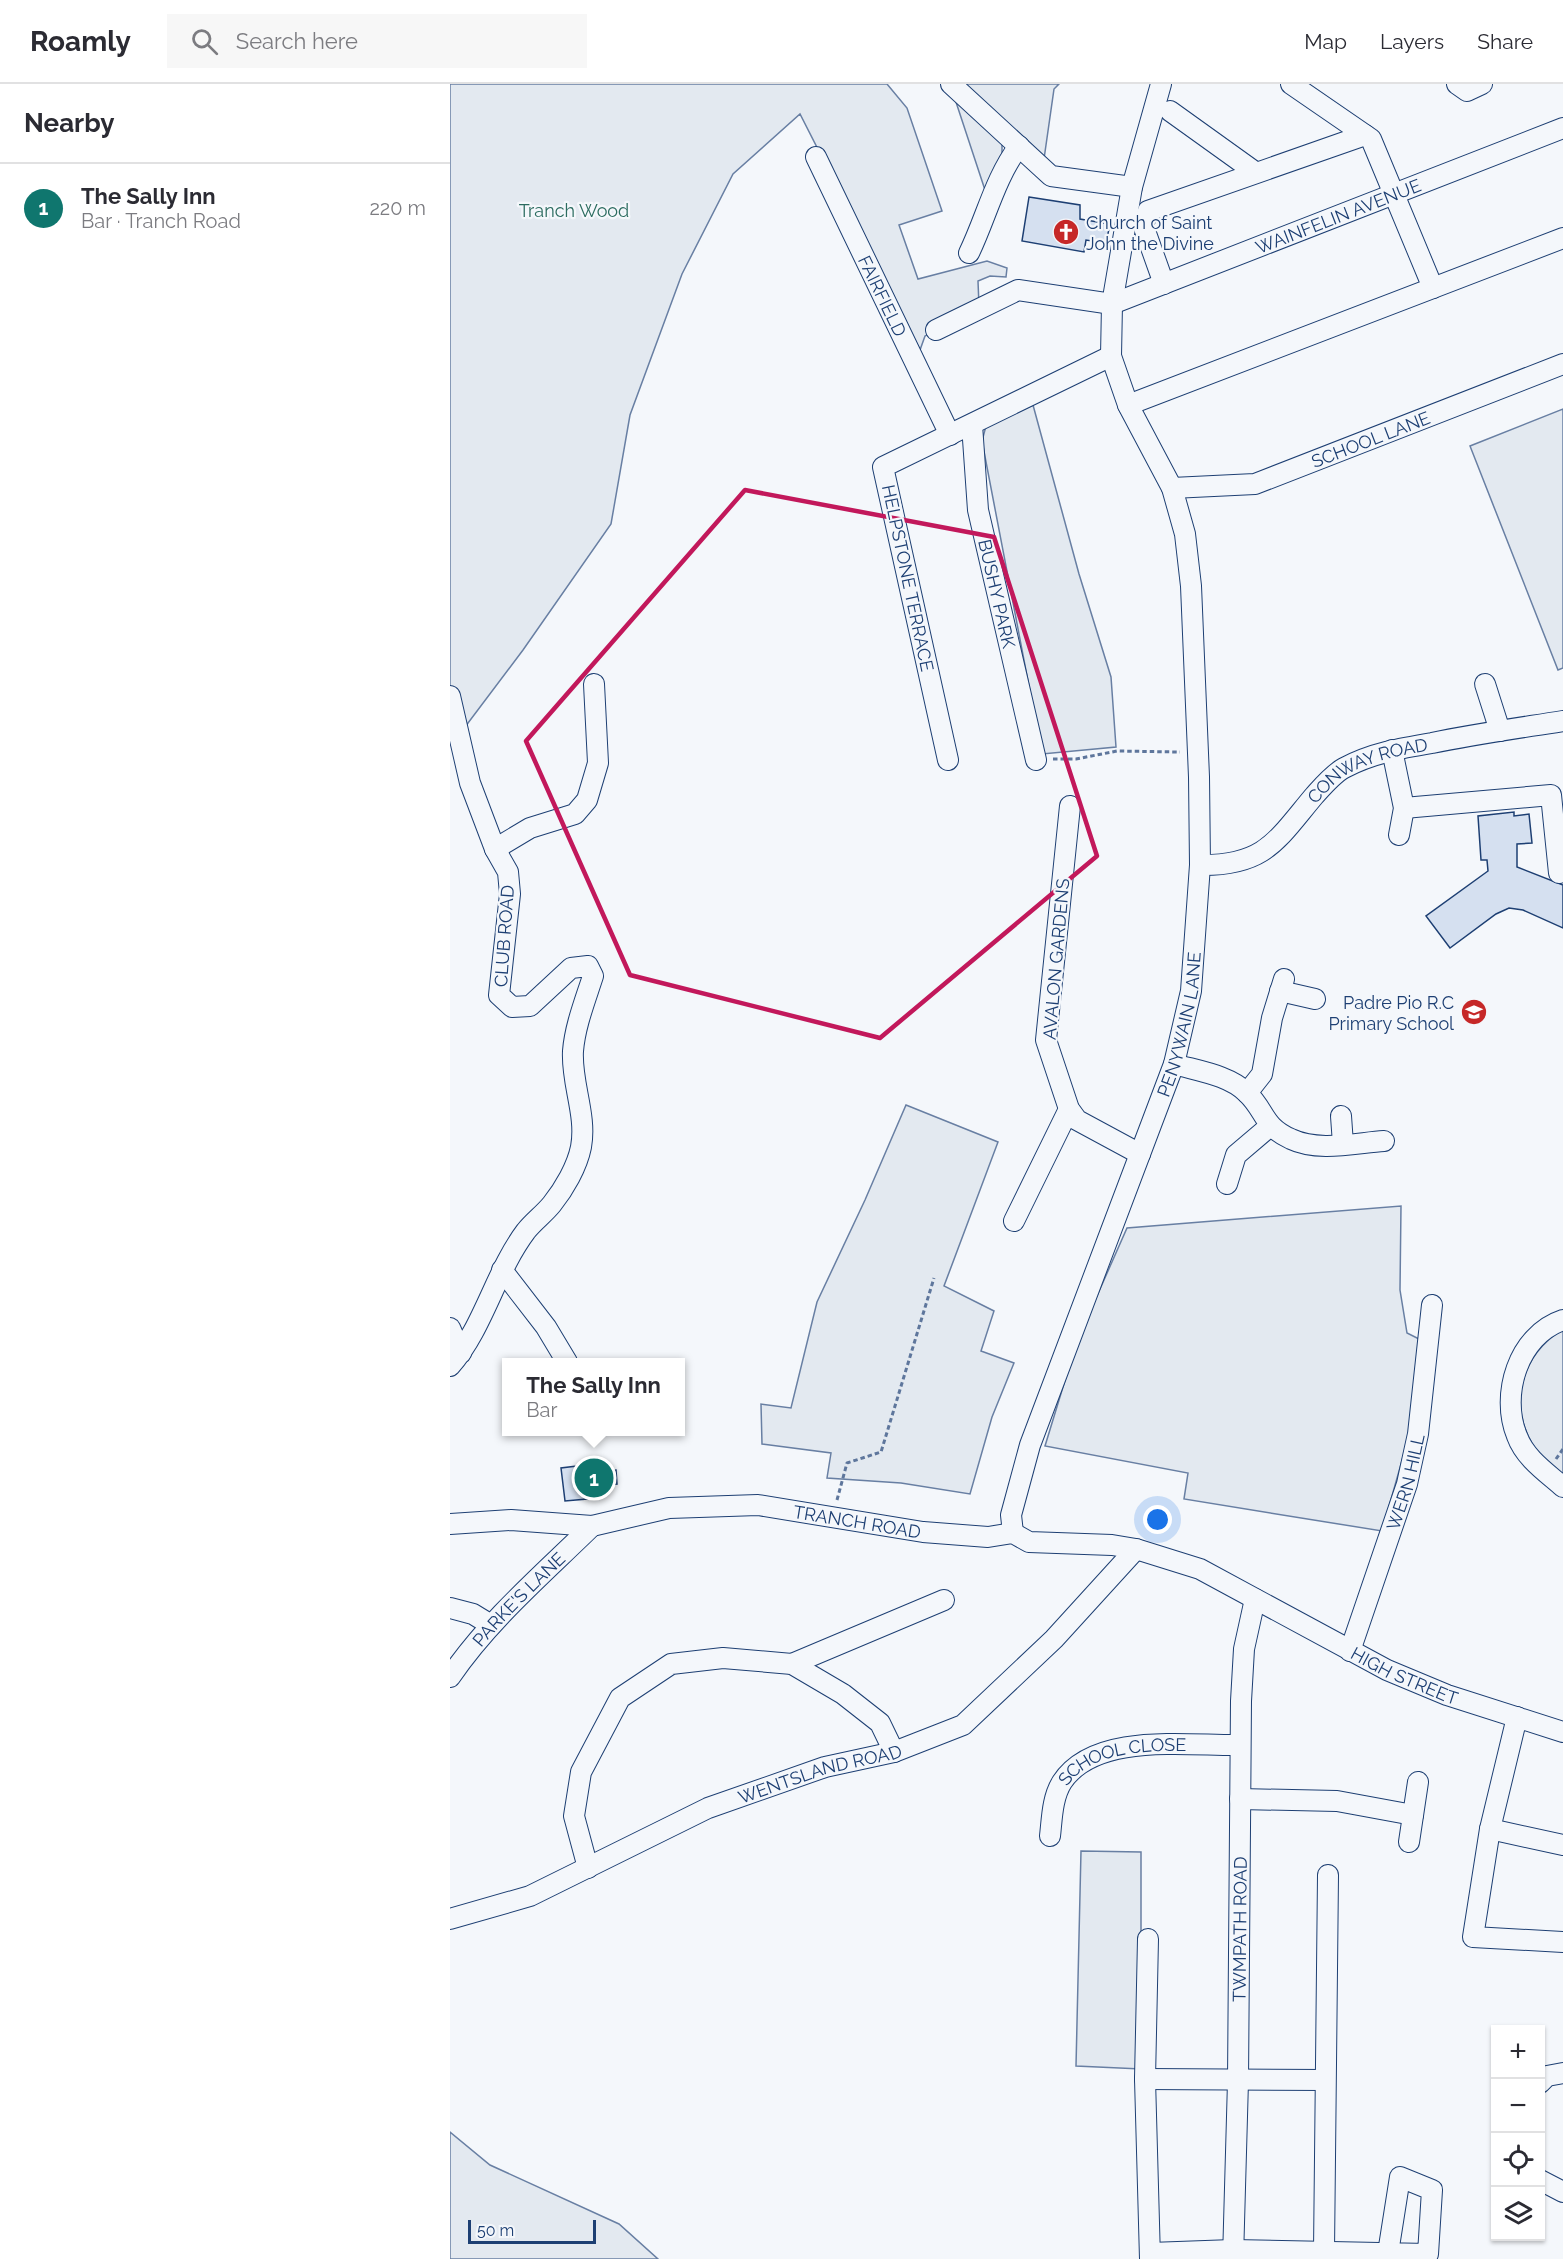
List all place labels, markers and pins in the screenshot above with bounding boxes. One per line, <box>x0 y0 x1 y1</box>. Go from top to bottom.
place label: Church of Saint John the Divine <box>1086 212 1214 254</box>
church icon: Church of Saint John the Divine <box>1051 217 1081 247</box>
place label: Padre Pio R.C Primary School <box>1328 992 1454 1034</box>
school or university icon: Padre Pio R.C Primary School <box>1459 997 1489 1027</box>
pin: 1 <box>574 1456 614 1500</box>

